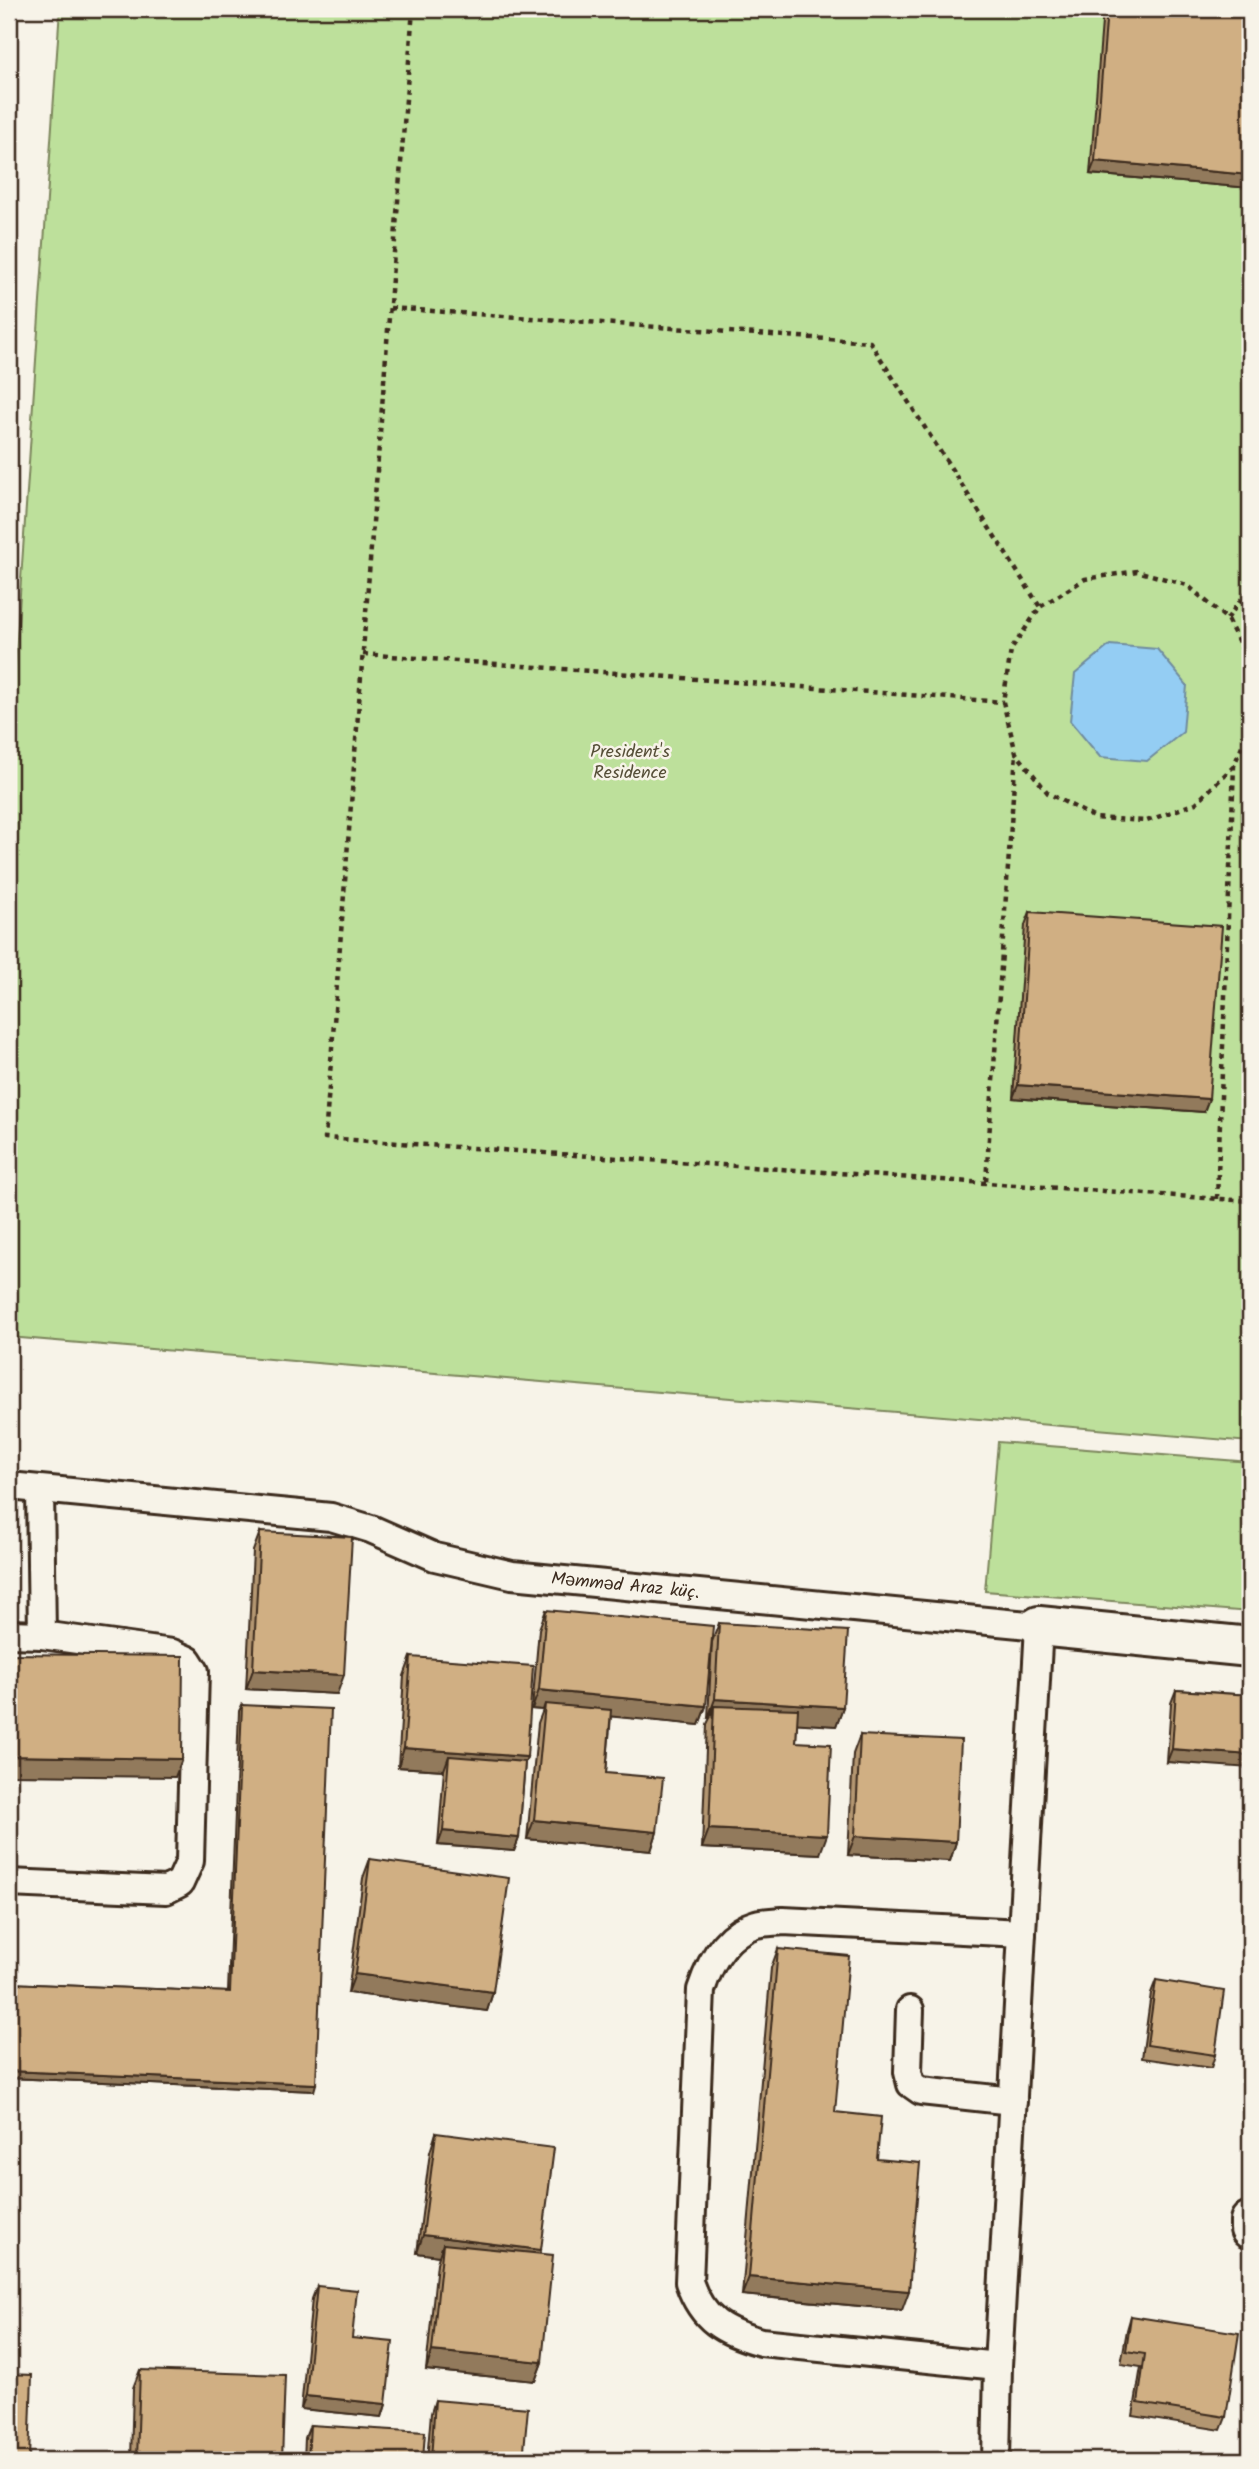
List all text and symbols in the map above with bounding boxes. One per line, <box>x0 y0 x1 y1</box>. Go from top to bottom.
park label: President's Residence <box>590 738 670 788</box>
street label: Məmməd Araz küç. <box>550 1564 701 1608</box>

